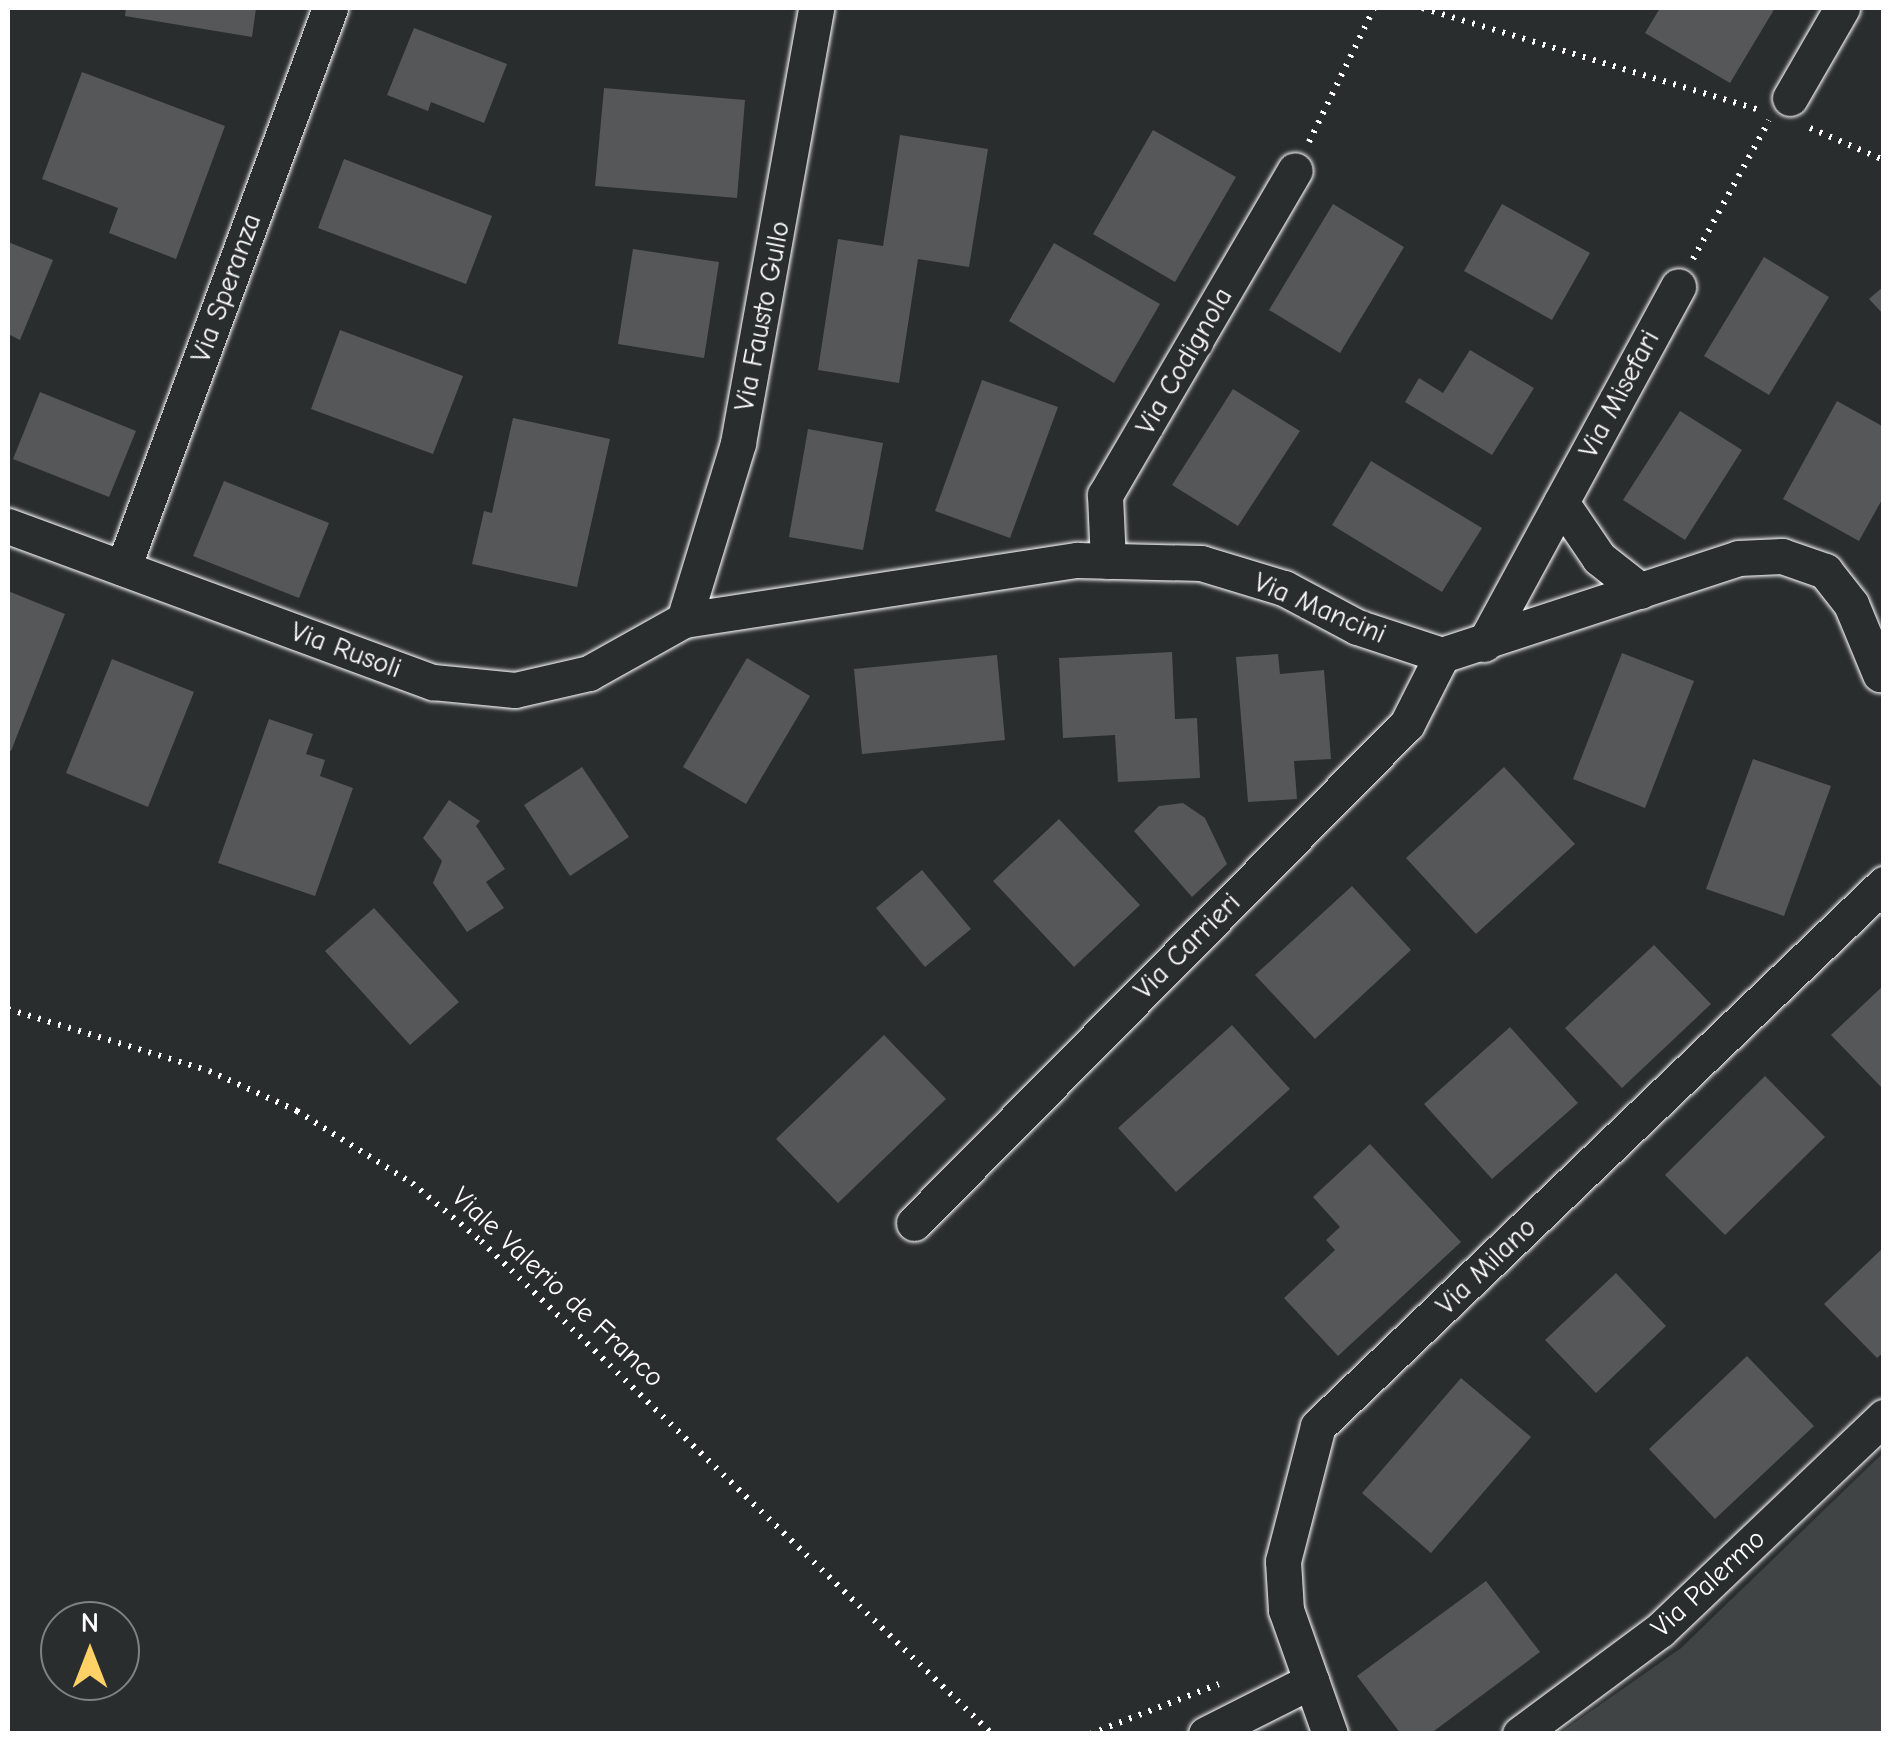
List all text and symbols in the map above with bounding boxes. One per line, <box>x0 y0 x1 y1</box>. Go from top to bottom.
street label: Via Speranza <box>184 209 268 367</box>
street label: Via Fausto Gullo <box>727 218 797 414</box>
street label: Via Codignola <box>1128 282 1240 440</box>
street label: Via Misefari <box>1571 324 1667 464</box>
street label: Via Mancini <box>1249 565 1391 651</box>
street label: Via Rusoli <box>286 615 406 685</box>
street label: Via Carrieri <box>1127 886 1247 1006</box>
street label: Viale Valerio de Franco <box>445 1180 671 1394</box>
street label: Via Milano <box>1429 1210 1543 1322</box>
street label: Via Palermo <box>1644 1522 1772 1644</box>
north arrow <box>40 1601 140 1701</box>
text: N <box>81 1607 99 1639</box>

